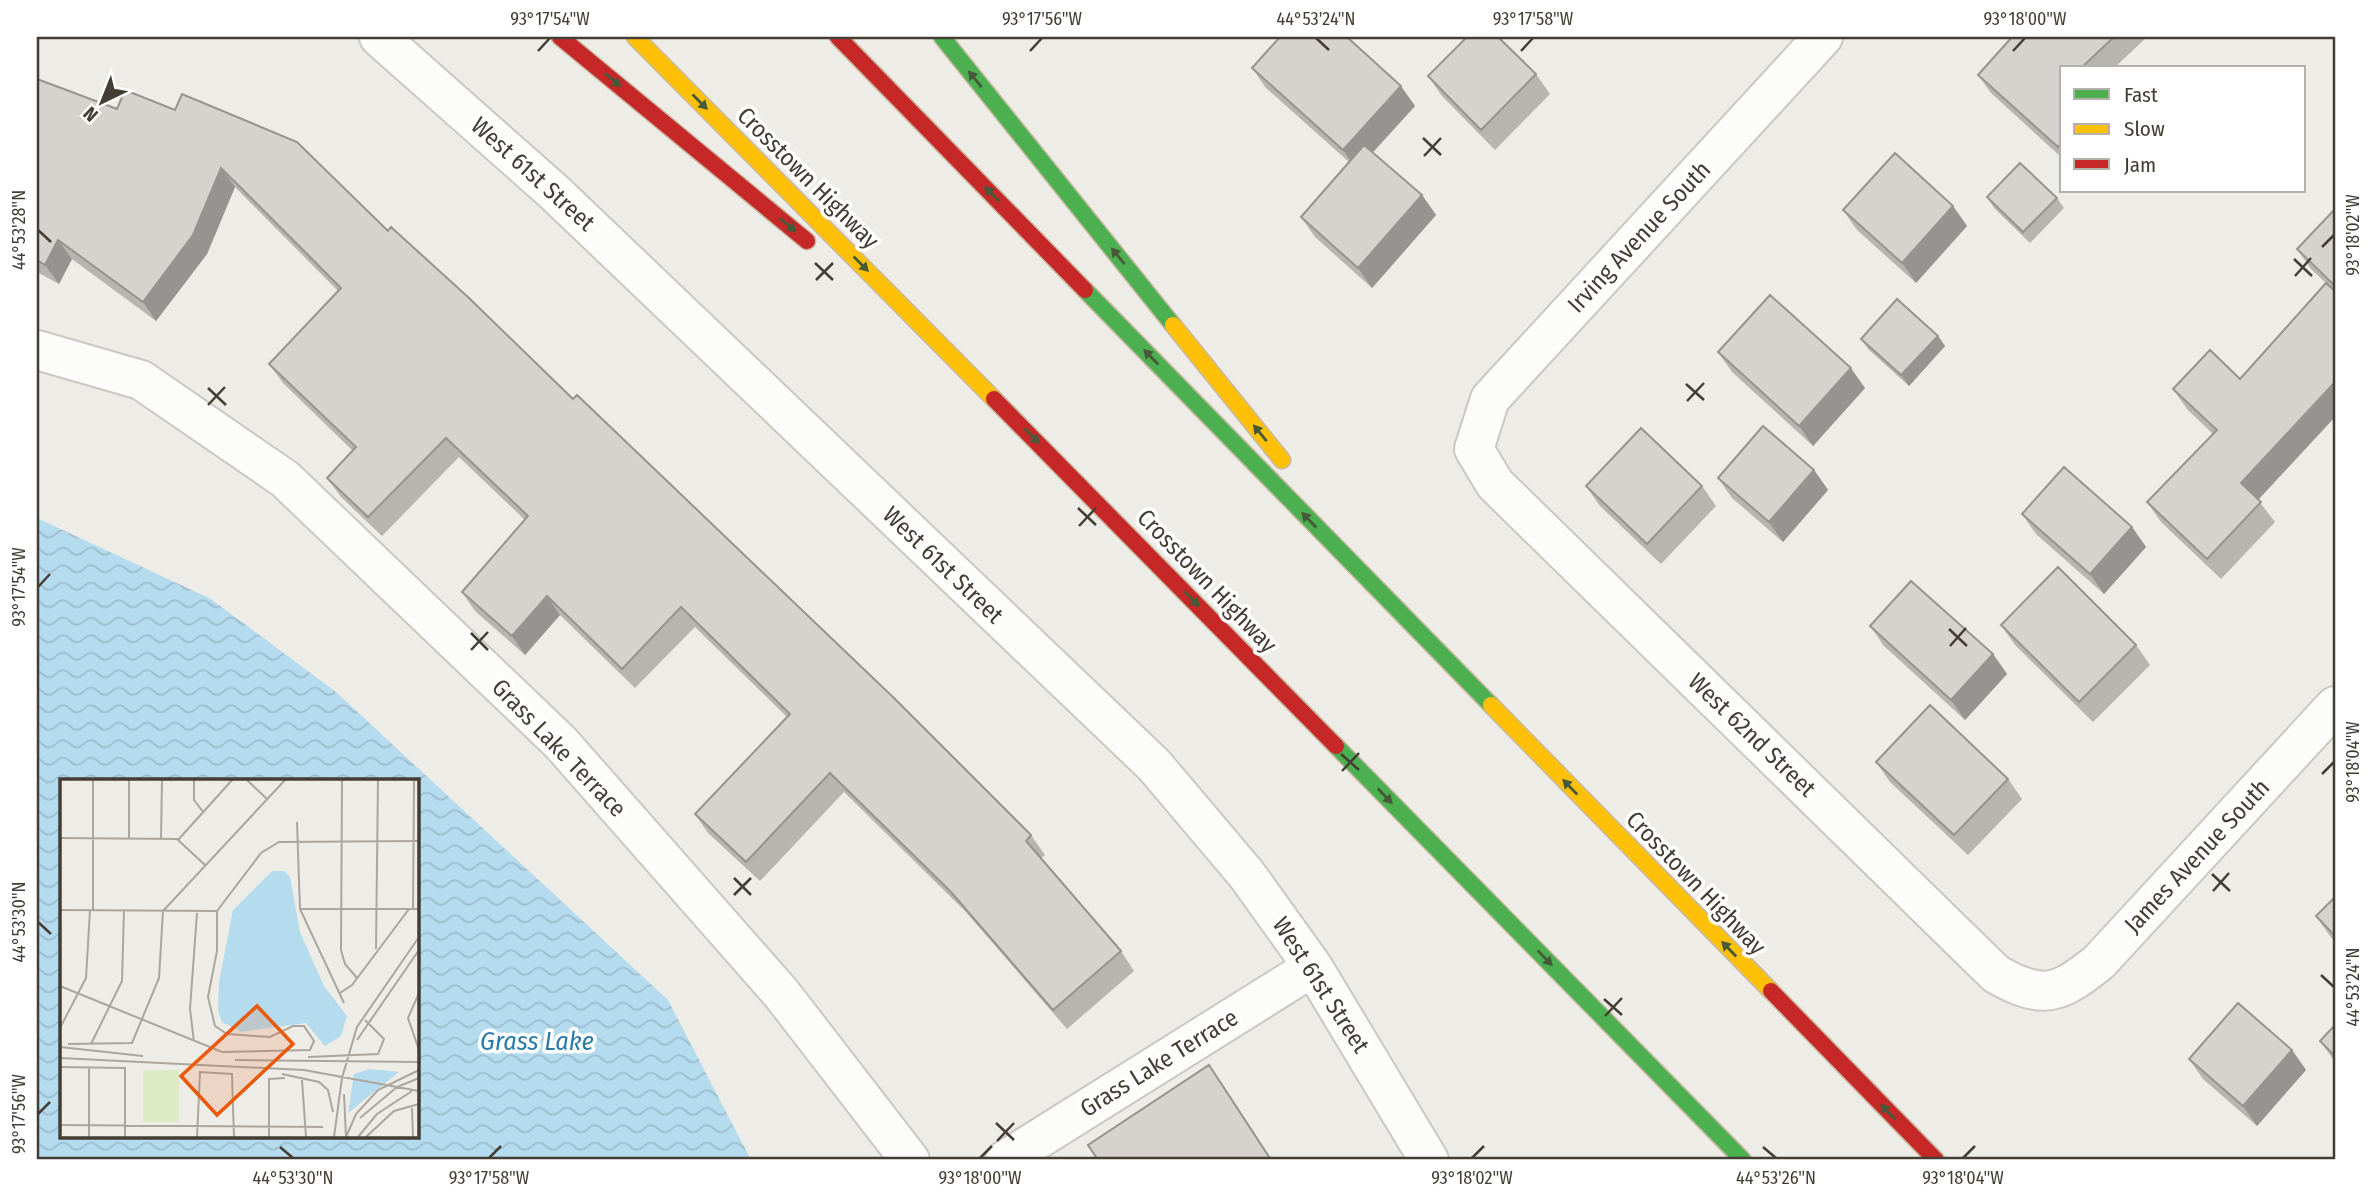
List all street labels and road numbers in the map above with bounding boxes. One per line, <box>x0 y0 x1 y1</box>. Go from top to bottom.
street label: Crosstown Highway <box>731 101 885 255</box>
street label: West 61st Street <box>466 111 601 237</box>
street label: Irving Avenue South <box>1562 156 1716 318</box>
street label: West 61st Street <box>877 501 1009 629</box>
street label: Crosstown Highway <box>1131 503 1283 659</box>
street label: West 62nd Street <box>1683 667 1821 803</box>
street label: Grass Lake Terrace <box>486 673 632 823</box>
street label: James Avenue South <box>2119 773 2275 939</box>
street label: Crosstown Highway <box>1620 805 1772 961</box>
street label: West 61st Street <box>1267 912 1375 1058</box>
street label: Grass Lake Terrace <box>1075 1003 1243 1123</box>

